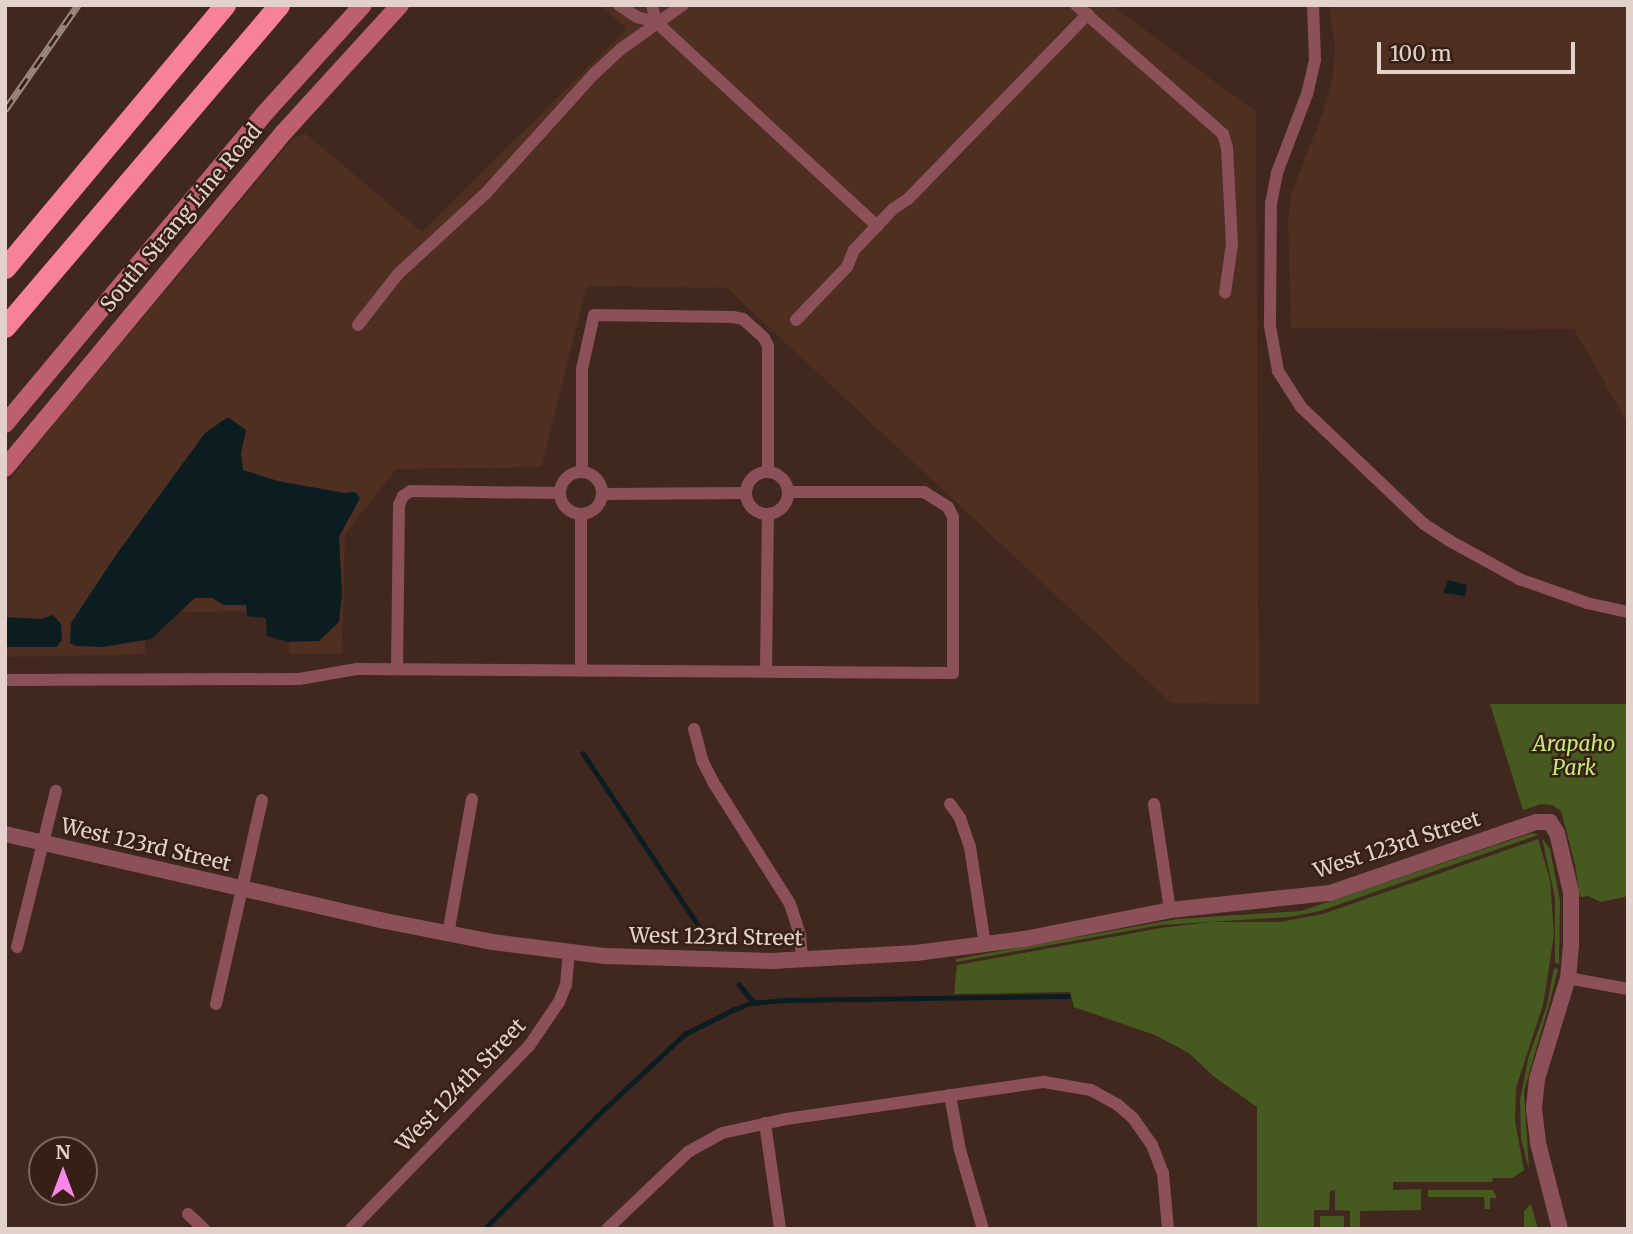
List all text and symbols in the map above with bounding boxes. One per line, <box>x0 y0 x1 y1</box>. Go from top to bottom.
scale bar <box>1381 28 1579 72</box>
text: 100 m <box>1390 40 1452 67</box>
street label: South Strang Line Road <box>95 119 267 317</box>
park label: Arapaho Park <box>1533 731 1615 781</box>
street label: West 123rd Street <box>1311 806 1483 884</box>
street label: West 123rd Street <box>59 813 233 877</box>
street label: West 123rd Street <box>629 923 803 951</box>
street label: West 124th Street <box>391 1013 531 1157</box>
north arrow <box>28 1136 98 1206</box>
text: N <box>55 1140 71 1164</box>

